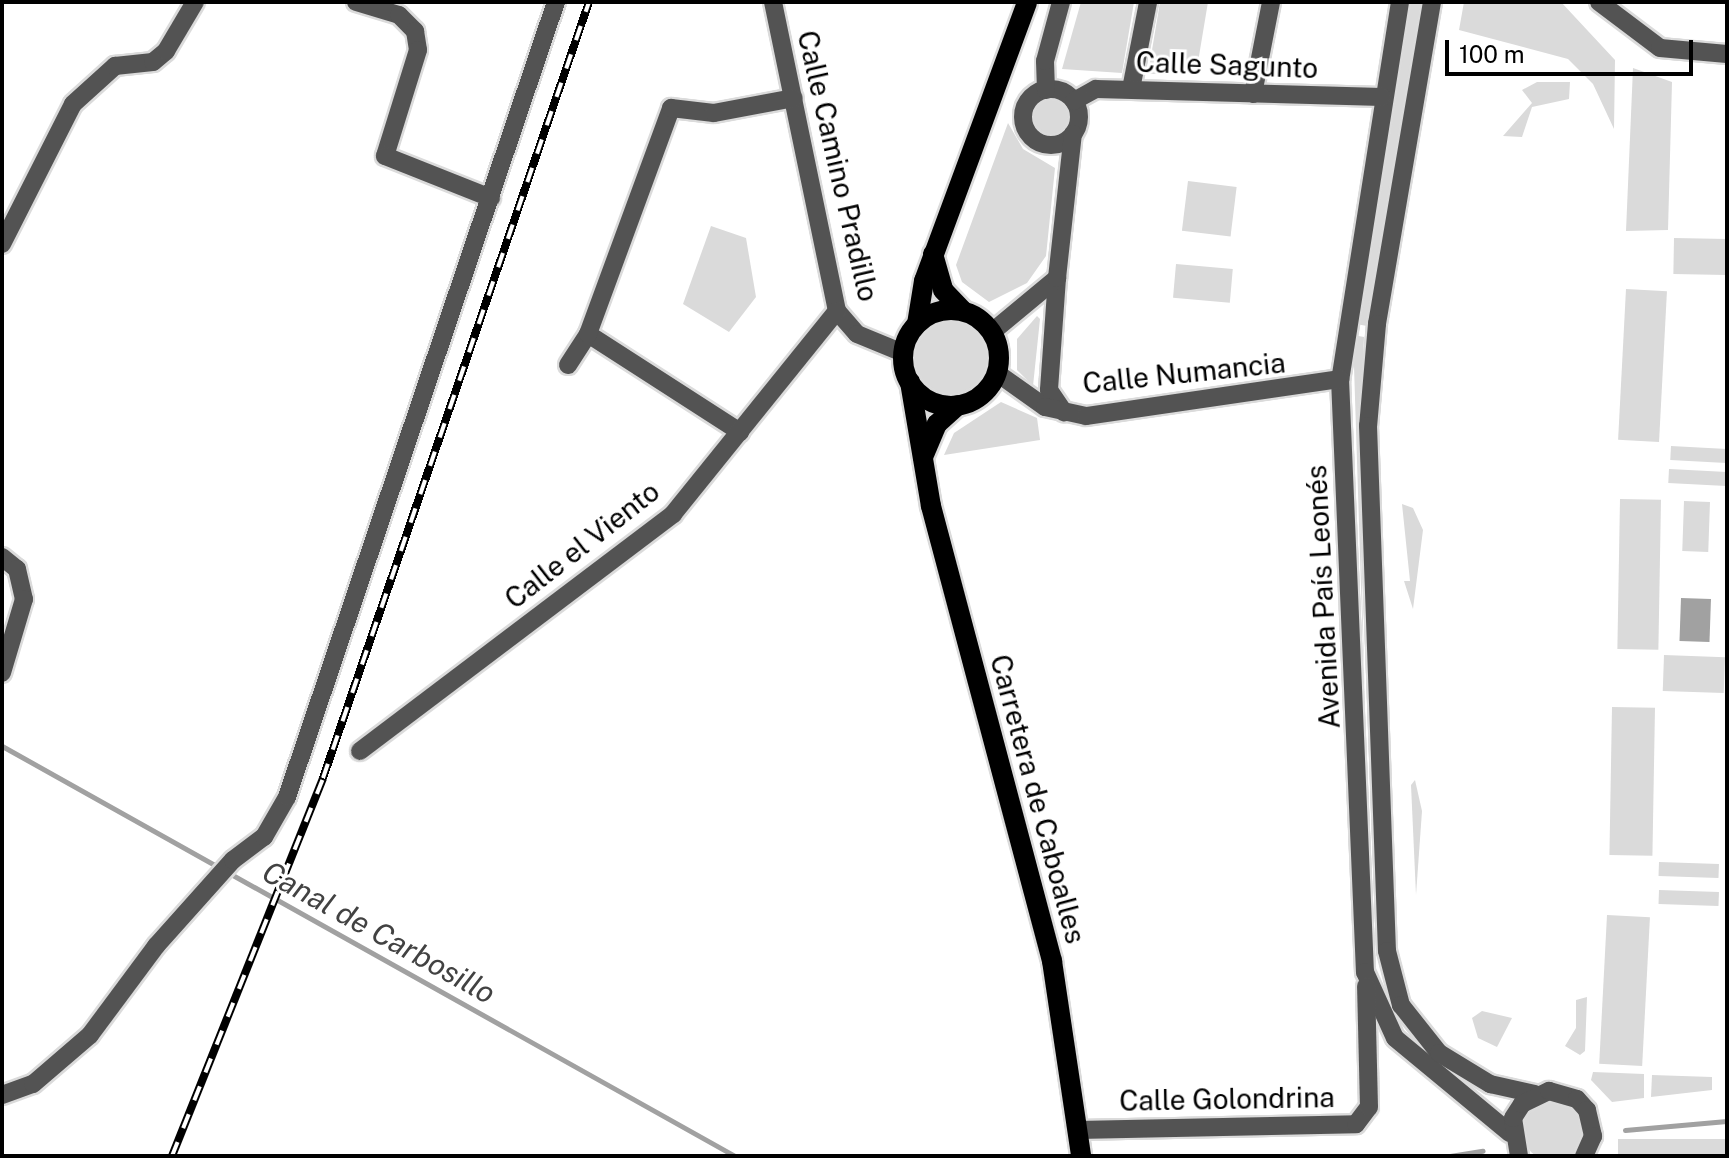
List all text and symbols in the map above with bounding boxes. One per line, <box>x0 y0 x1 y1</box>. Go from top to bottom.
scale bar <box>1449 24 1697 74</box>
street label: Calle Camino Pradillo <box>790 27 886 305</box>
text: 100 m <box>1459 40 1525 68</box>
street label: Calle Sagunto <box>1135 45 1319 85</box>
street label: Calle Numancia <box>1081 346 1287 400</box>
street label: Avenida País Leonés <box>1299 464 1347 730</box>
street label: Calle el Viento <box>498 474 666 616</box>
street label: Carretera de Caboalles <box>983 651 1093 947</box>
water label: Canal de Carbosillo <box>256 853 502 1011</box>
street label: Calle Golondrina <box>1119 1080 1335 1118</box>

